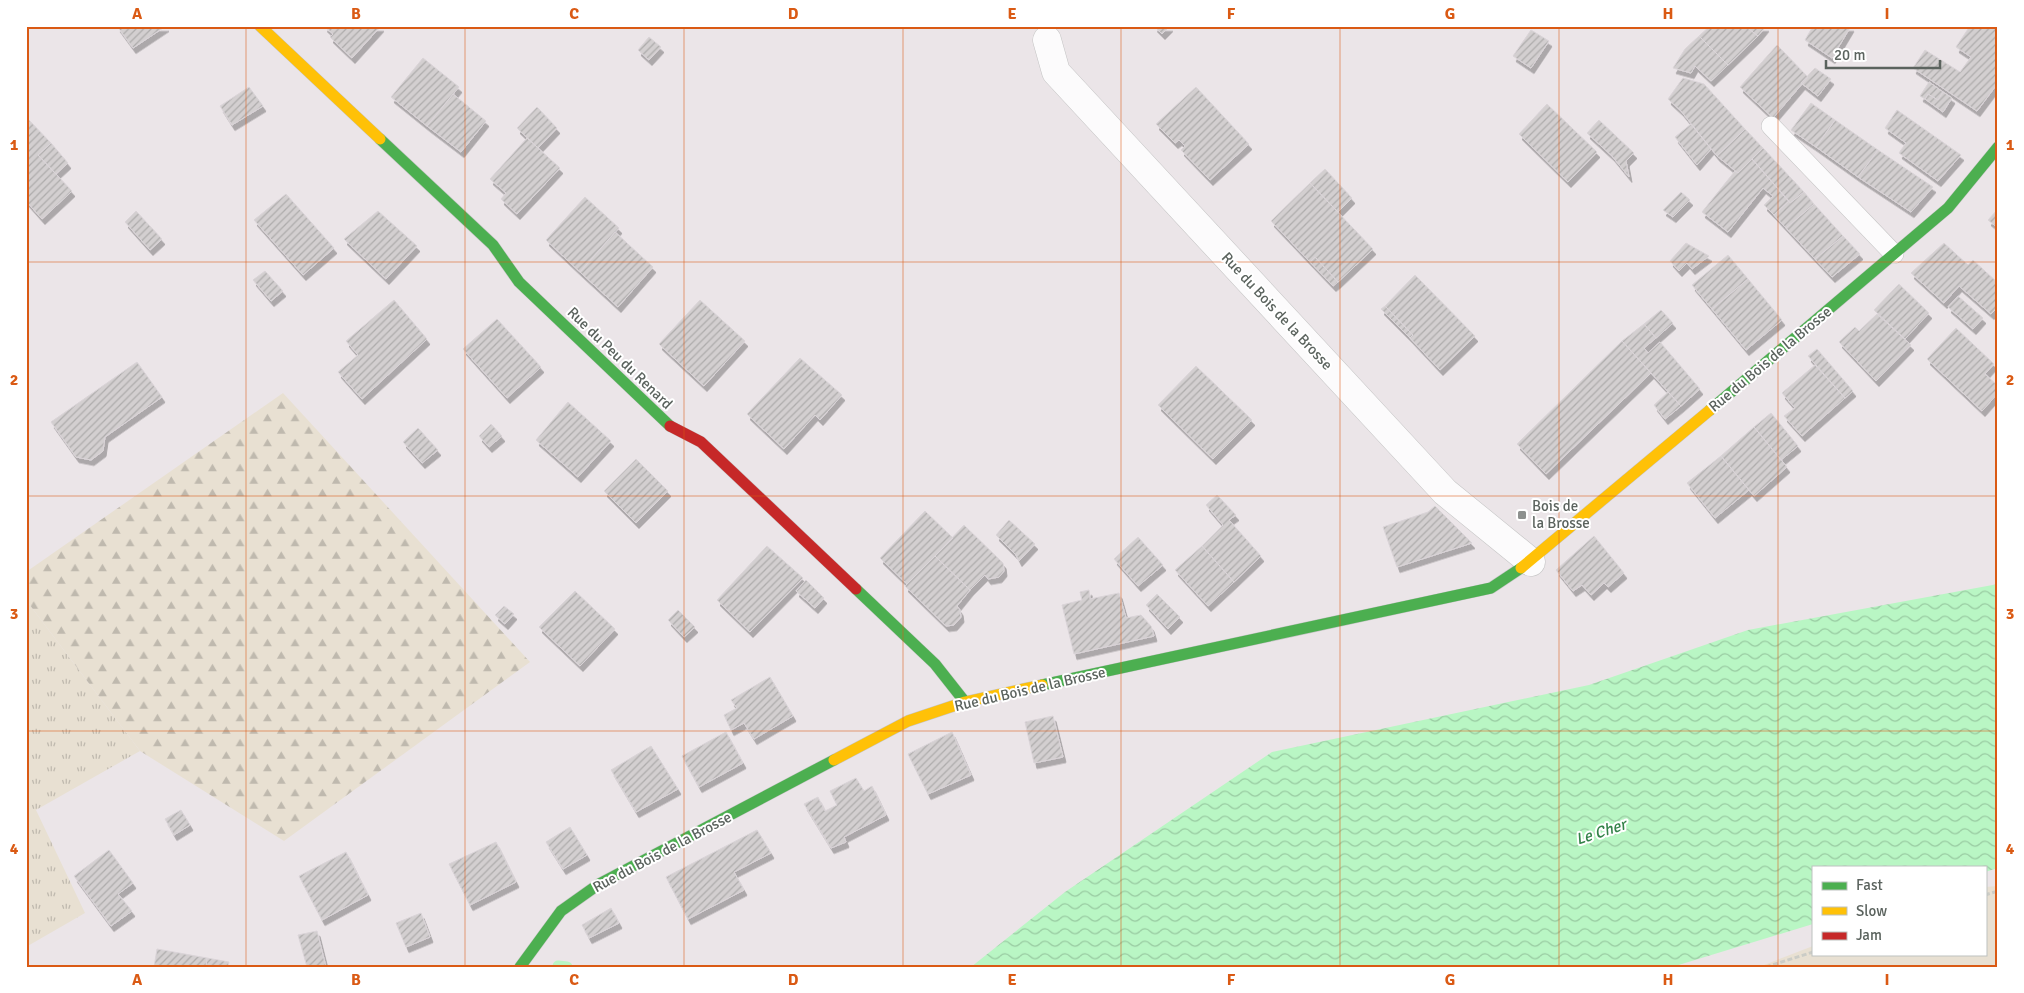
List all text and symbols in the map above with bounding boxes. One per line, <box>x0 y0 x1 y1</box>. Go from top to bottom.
text: A <box>132 4 143 24</box>
text: B <box>351 4 361 24</box>
text: C <box>569 4 579 24</box>
text: D <box>788 4 799 24</box>
text: E <box>1007 4 1017 24</box>
text: F <box>1227 4 1236 24</box>
text: G <box>1445 4 1455 24</box>
text: H <box>1663 4 1673 24</box>
text: I <box>1884 4 1890 24</box>
scale bar <box>1826 38 1940 70</box>
text: 20 m <box>1834 46 1865 64</box>
text: 1 <box>10 135 19 155</box>
text: 1 <box>2006 135 2015 155</box>
street label: Rue du Bois de la Brosse <box>1218 248 1336 374</box>
street label: Rue du Bois de la Brosse <box>1705 302 1835 416</box>
street label: Rue du Peu du Renard <box>564 303 676 413</box>
text: 2 <box>10 370 18 390</box>
text: 2 <box>2006 370 2014 390</box>
place label: Bois de la Brosse <box>1532 497 1590 532</box>
marker: Bois de la Brosse <box>1516 509 1528 521</box>
text: 3 <box>10 604 18 624</box>
text: 3 <box>2006 604 2014 624</box>
street label: Rue du Bois de la Brosse <box>953 663 1107 715</box>
street label: Rue du Bois de la Brosse <box>590 808 734 896</box>
water label: Le Cher <box>1573 814 1631 850</box>
text: 4 <box>10 839 19 859</box>
text: 4 <box>2006 839 2015 859</box>
legend <box>1812 866 1986 956</box>
text: Fast <box>1856 876 1883 894</box>
text: Slow <box>1856 902 1887 920</box>
text: Jam <box>1856 926 1882 944</box>
text: A <box>132 970 143 990</box>
text: B <box>351 970 361 990</box>
text: C <box>569 970 579 990</box>
text: D <box>788 970 799 990</box>
text: E <box>1007 970 1017 990</box>
text: F <box>1227 970 1236 990</box>
text: G <box>1445 970 1455 990</box>
text: H <box>1663 970 1673 990</box>
text: I <box>1884 970 1890 990</box>

